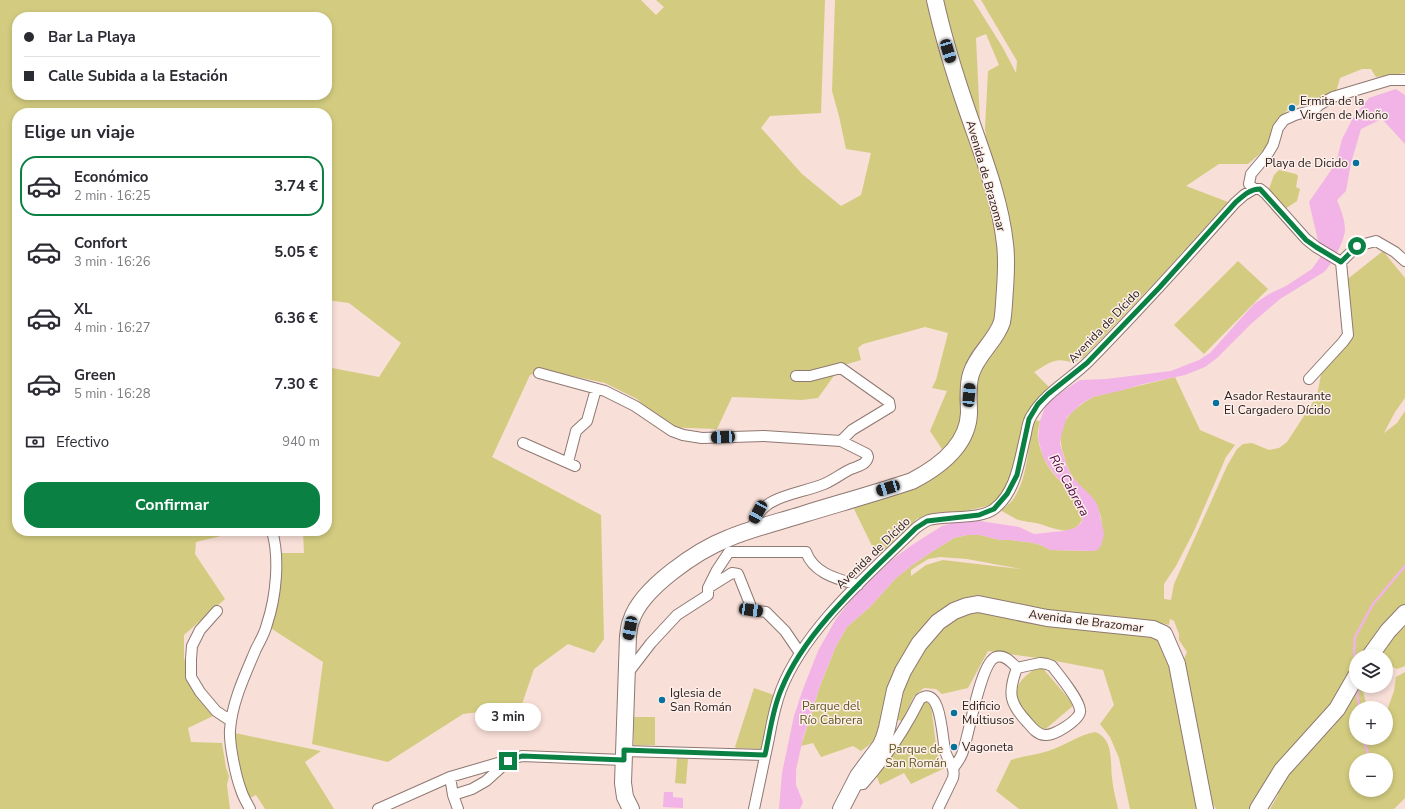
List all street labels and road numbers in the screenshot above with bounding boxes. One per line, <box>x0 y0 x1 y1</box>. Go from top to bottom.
street label: Avenida de Brazomar <box>962 118 1010 234</box>
street label: Avenida de Dícido <box>1065 285 1144 366</box>
street label: Avenida de Dícido <box>833 513 914 592</box>
street label: Avenida de Brazomar <box>1028 606 1145 636</box>

